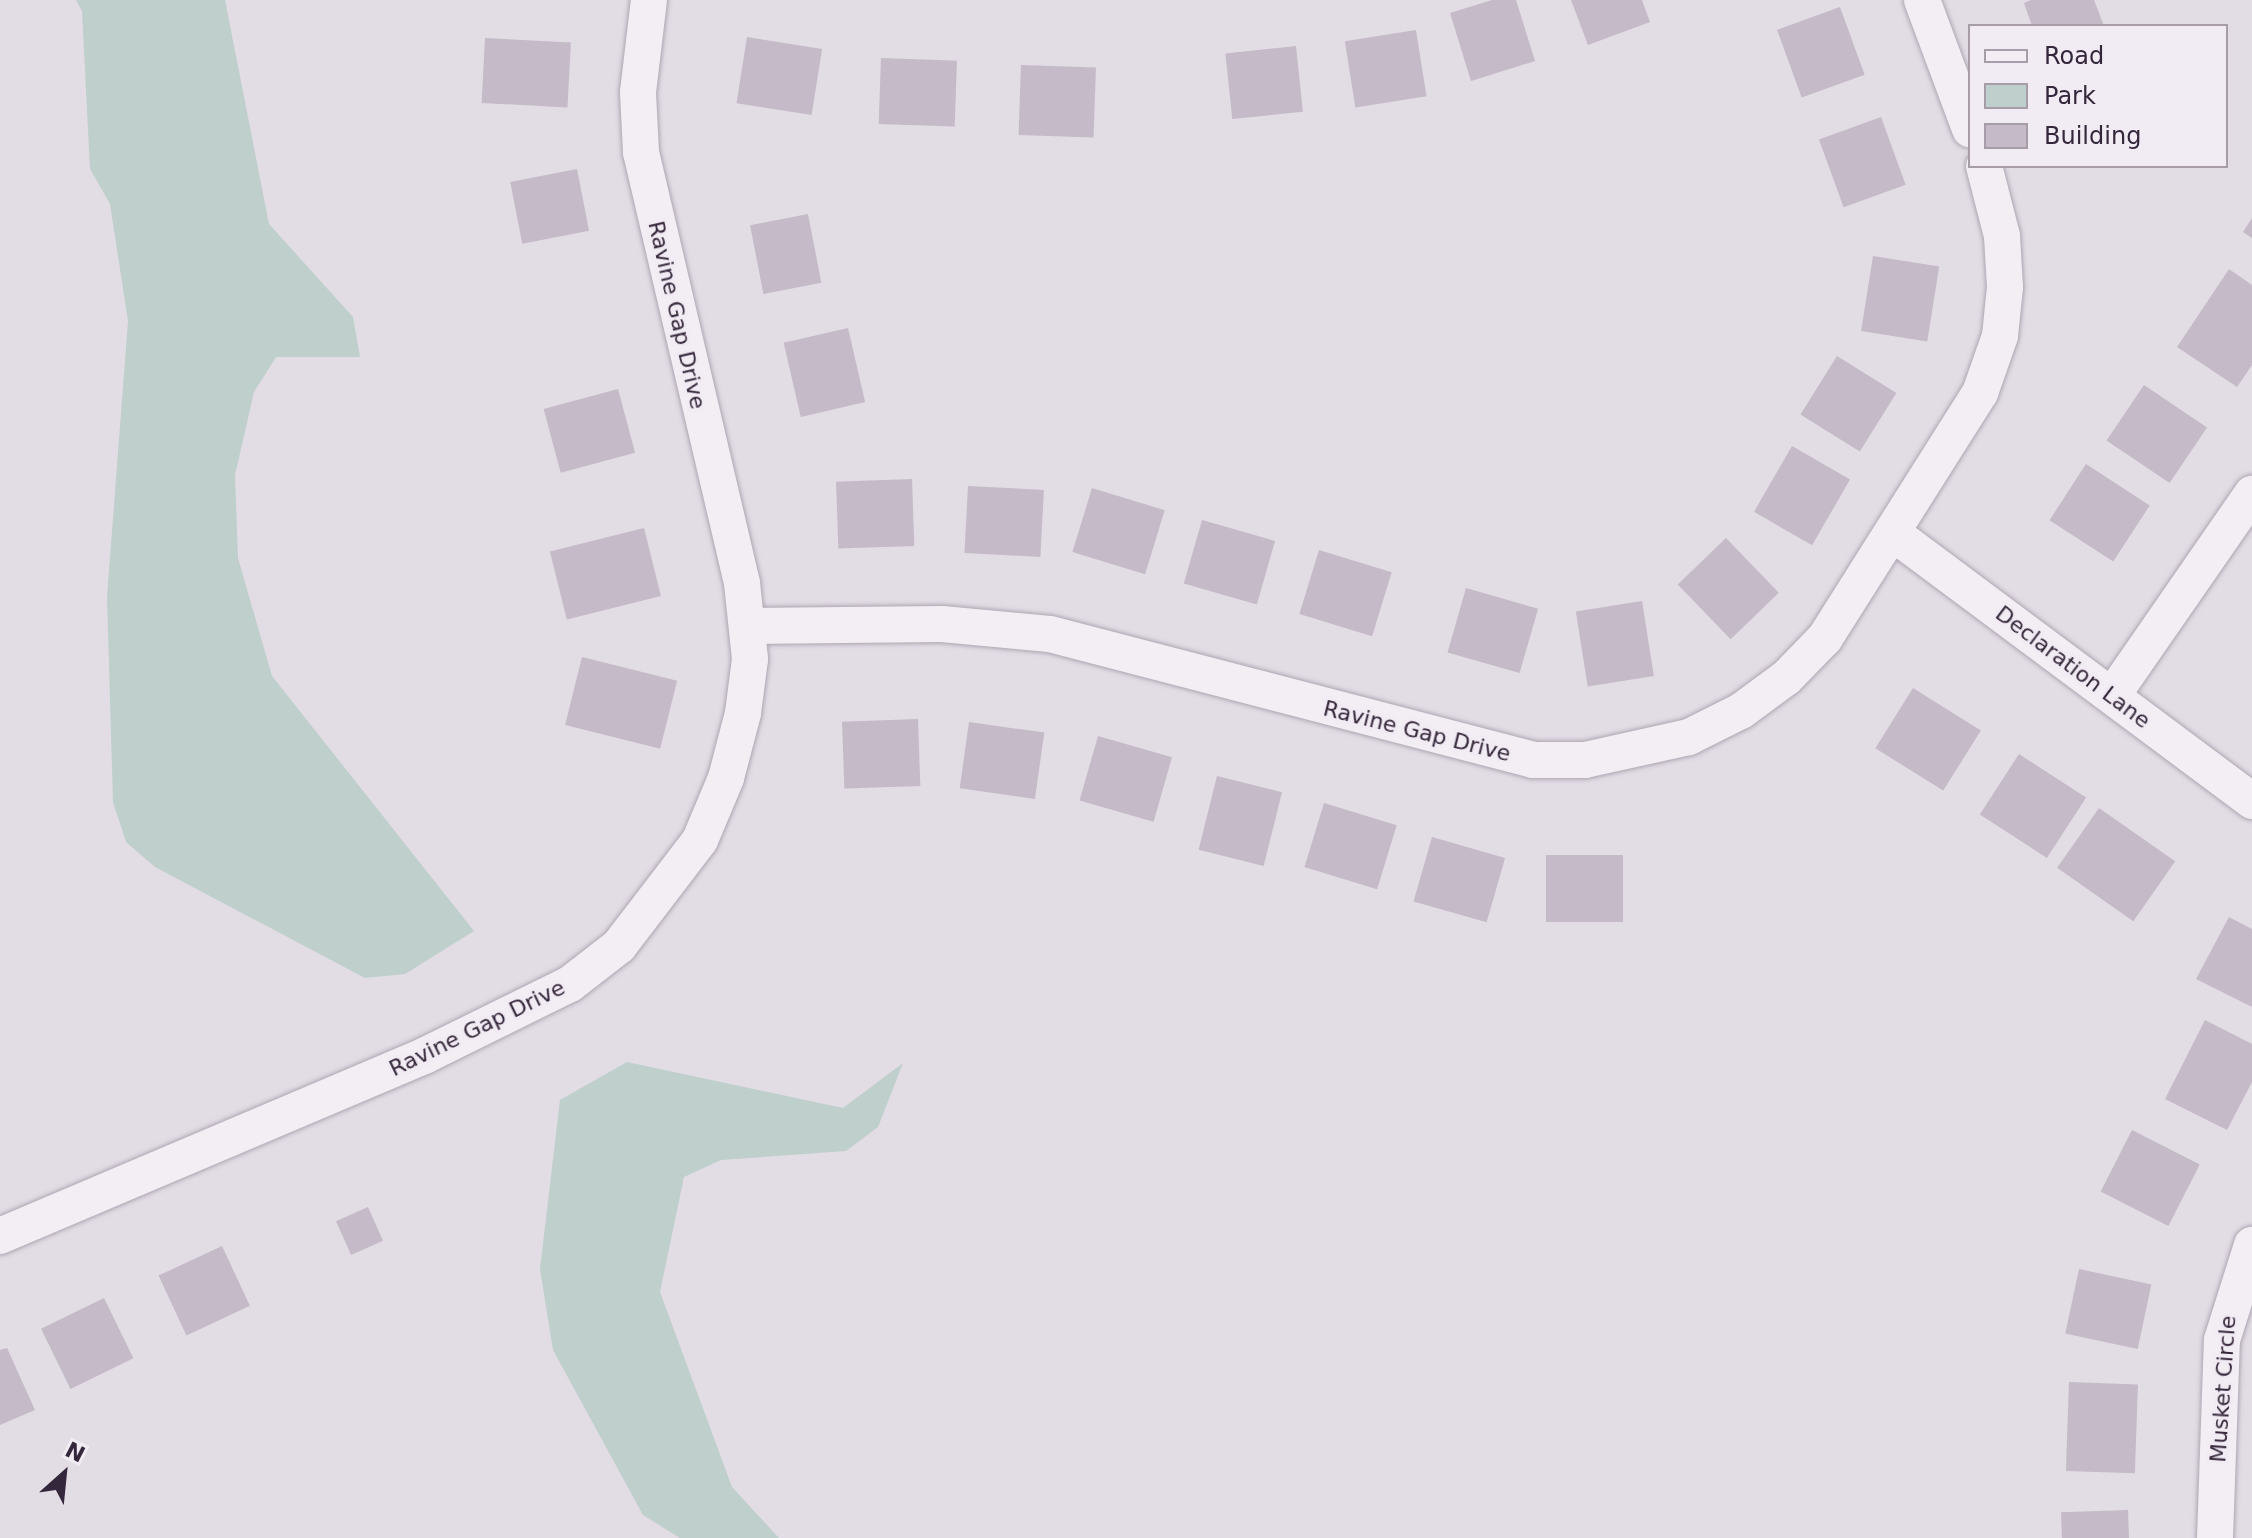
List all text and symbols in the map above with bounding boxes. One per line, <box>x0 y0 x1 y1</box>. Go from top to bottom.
legend <box>1968 24 2228 168</box>
text: Road <box>2044 42 2104 70</box>
text: Park <box>2044 82 2096 110</box>
text: Building <box>2044 122 2141 150</box>
street label: Ravine Gap Drive <box>643 218 711 412</box>
street label: Declaration Lane <box>1990 600 2156 734</box>
street label: Ravine Gap Drive <box>1321 695 1513 767</box>
street label: Ravine Gap Drive <box>385 974 569 1082</box>
street label: Musket Circle <box>2205 1315 2241 1463</box>
north arrow <box>24 1434 104 1514</box>
text: N <box>61 1437 89 1467</box>

